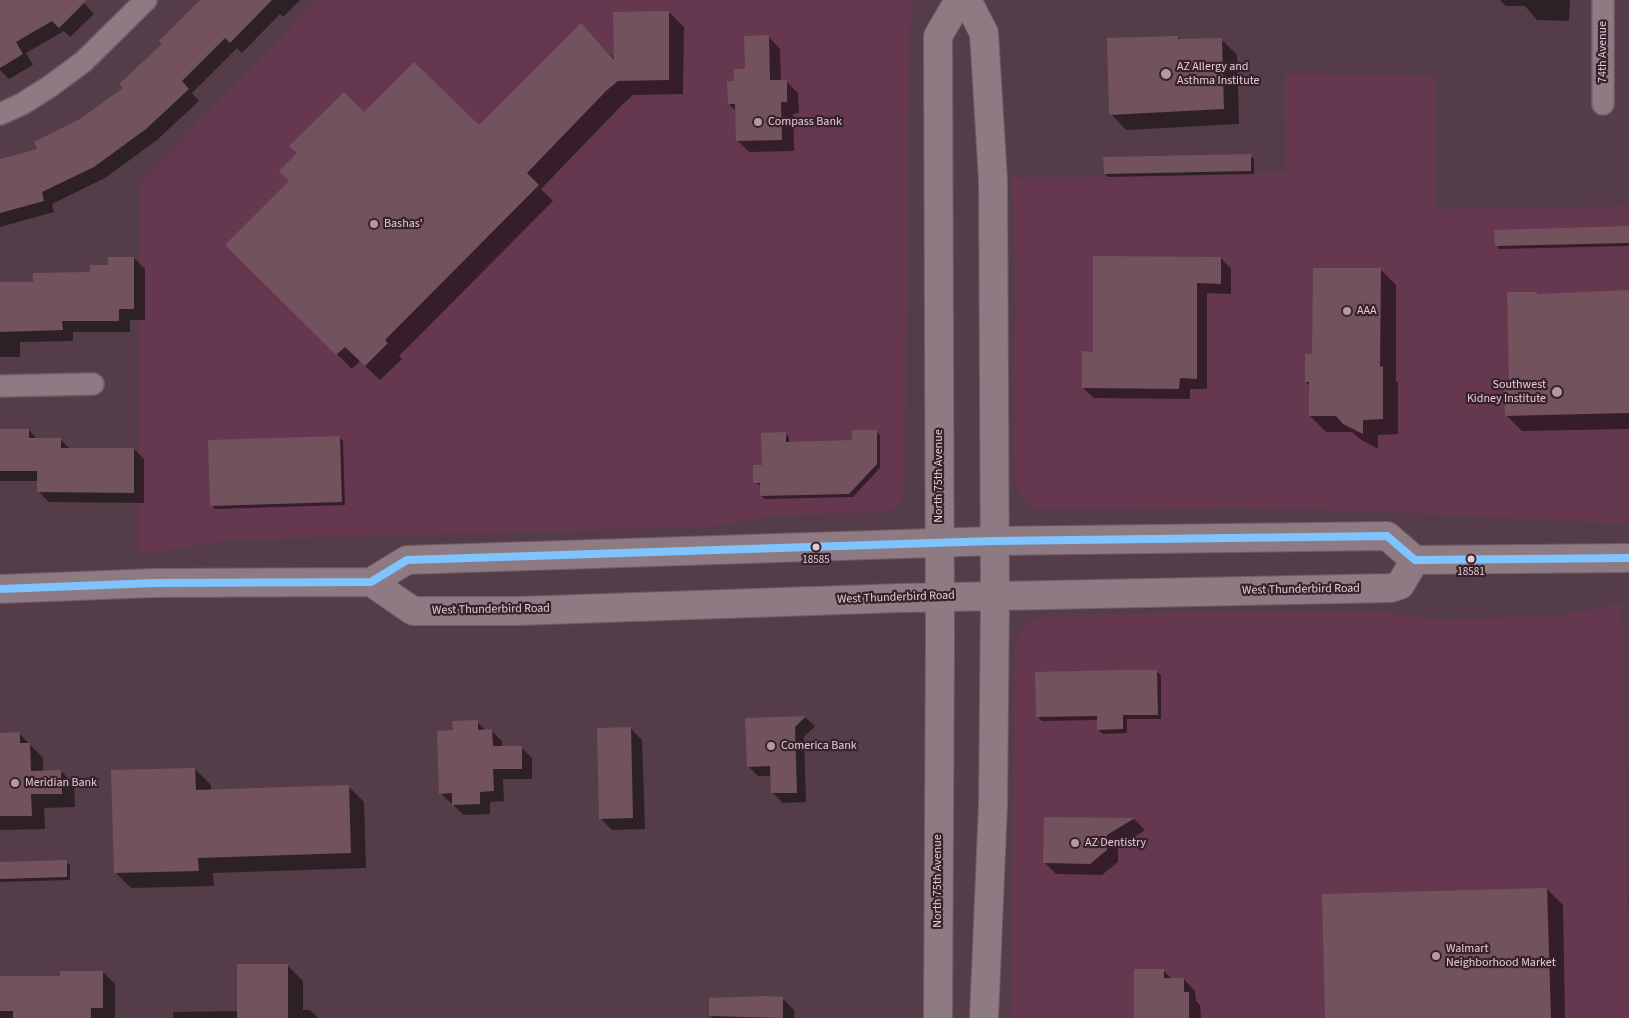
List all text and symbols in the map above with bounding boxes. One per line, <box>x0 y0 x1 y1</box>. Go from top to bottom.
street label: 74th Avenue <box>1596 21 1610 83</box>
place label: AZ Allergy and Asthma Institute <box>1177 60 1259 88</box>
marker: AZ Allergy and Asthma Institute <box>1159 67 1173 81</box>
place label: Compass Bank <box>768 115 842 129</box>
marker: Compass Bank <box>752 116 764 128</box>
place label: Bashas' <box>384 217 423 231</box>
marker: Bashas' <box>368 218 380 230</box>
place label: AAA <box>1357 304 1376 318</box>
marker: AAA <box>1341 305 1353 317</box>
place label: Southwest Kidney Institute <box>1467 378 1546 406</box>
marker: Southwest Kidney Institute <box>1550 385 1564 399</box>
street label: North 75th Avenue <box>932 429 946 523</box>
marker: 18585 <box>811 542 821 552</box>
place label: 18585 <box>802 554 830 568</box>
marker: 18581 <box>1466 554 1476 564</box>
place label: 18581 <box>1457 566 1485 580</box>
street label: West Thunderbird Road <box>1242 582 1360 598</box>
street label: West Thunderbird Road <box>837 589 955 607</box>
street label: West Thunderbird Road <box>432 602 550 618</box>
place label: Comerica Bank <box>781 739 857 753</box>
marker: Comerica Bank <box>765 740 777 752</box>
place label: Meridian Bank <box>25 776 97 790</box>
marker: Meridian Bank <box>9 777 21 789</box>
street label: North 75th Avenue <box>931 834 945 928</box>
place label: AZ Dentistry <box>1085 836 1146 850</box>
marker: AZ Dentistry <box>1069 837 1081 849</box>
place label: Walmart Neighborhood Market <box>1446 942 1556 970</box>
marker: Walmart Neighborhood Market <box>1430 950 1442 962</box>

